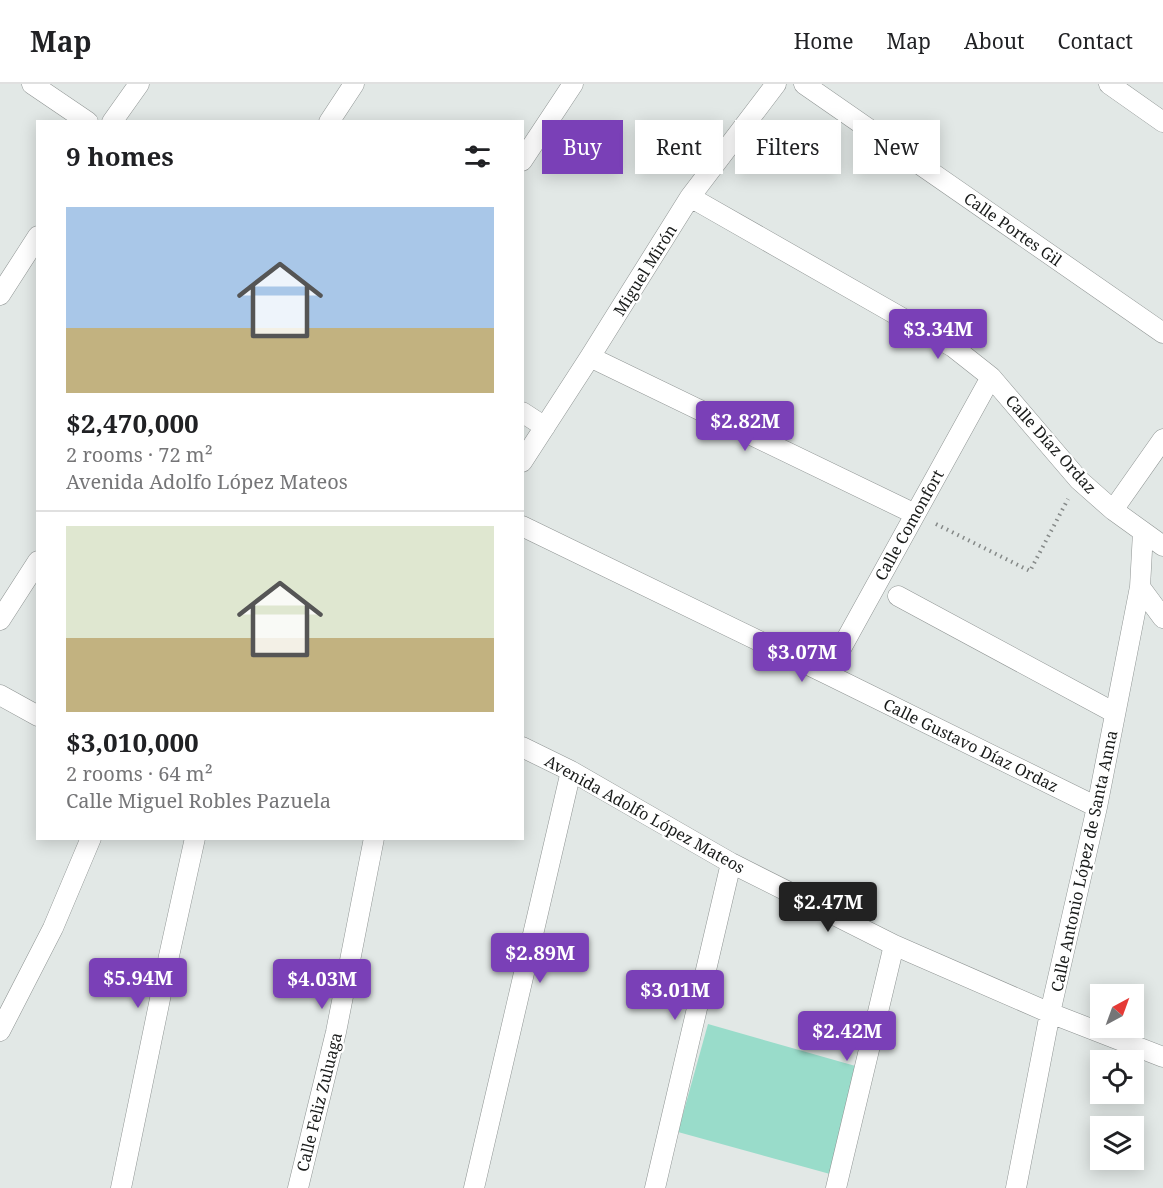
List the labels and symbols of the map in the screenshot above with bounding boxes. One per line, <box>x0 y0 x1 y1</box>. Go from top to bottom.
street label: Calle Portes Gil <box>960 187 1066 271</box>
street label: Miguel Mirón <box>608 220 682 320</box>
pin: $3.34M <box>889 309 987 360</box>
street label: Calle Díaz Ordaz <box>1001 390 1101 498</box>
pin: $2.82M <box>696 401 794 452</box>
street label: Calle Comonfort <box>869 465 949 584</box>
pin: $3.07M <box>753 632 851 683</box>
street label: Calle Gustavo Díaz Ordaz <box>880 693 1062 797</box>
street label: Calle Antonio López de Santa Anna <box>1045 728 1123 994</box>
street label: Avenida Adolfo López Mateos <box>541 750 749 878</box>
pin: $2.47M <box>779 882 877 933</box>
pin: $2.89M <box>491 933 589 984</box>
pin: $5.94M <box>89 958 187 1009</box>
pin: $4.03M <box>273 959 371 1010</box>
pin: $3.01M <box>626 970 724 1021</box>
north arrow <box>1090 984 1144 1038</box>
pin: $2.42M <box>798 1011 896 1062</box>
street label: Calle Feliz Zuluaga <box>291 1030 347 1174</box>

